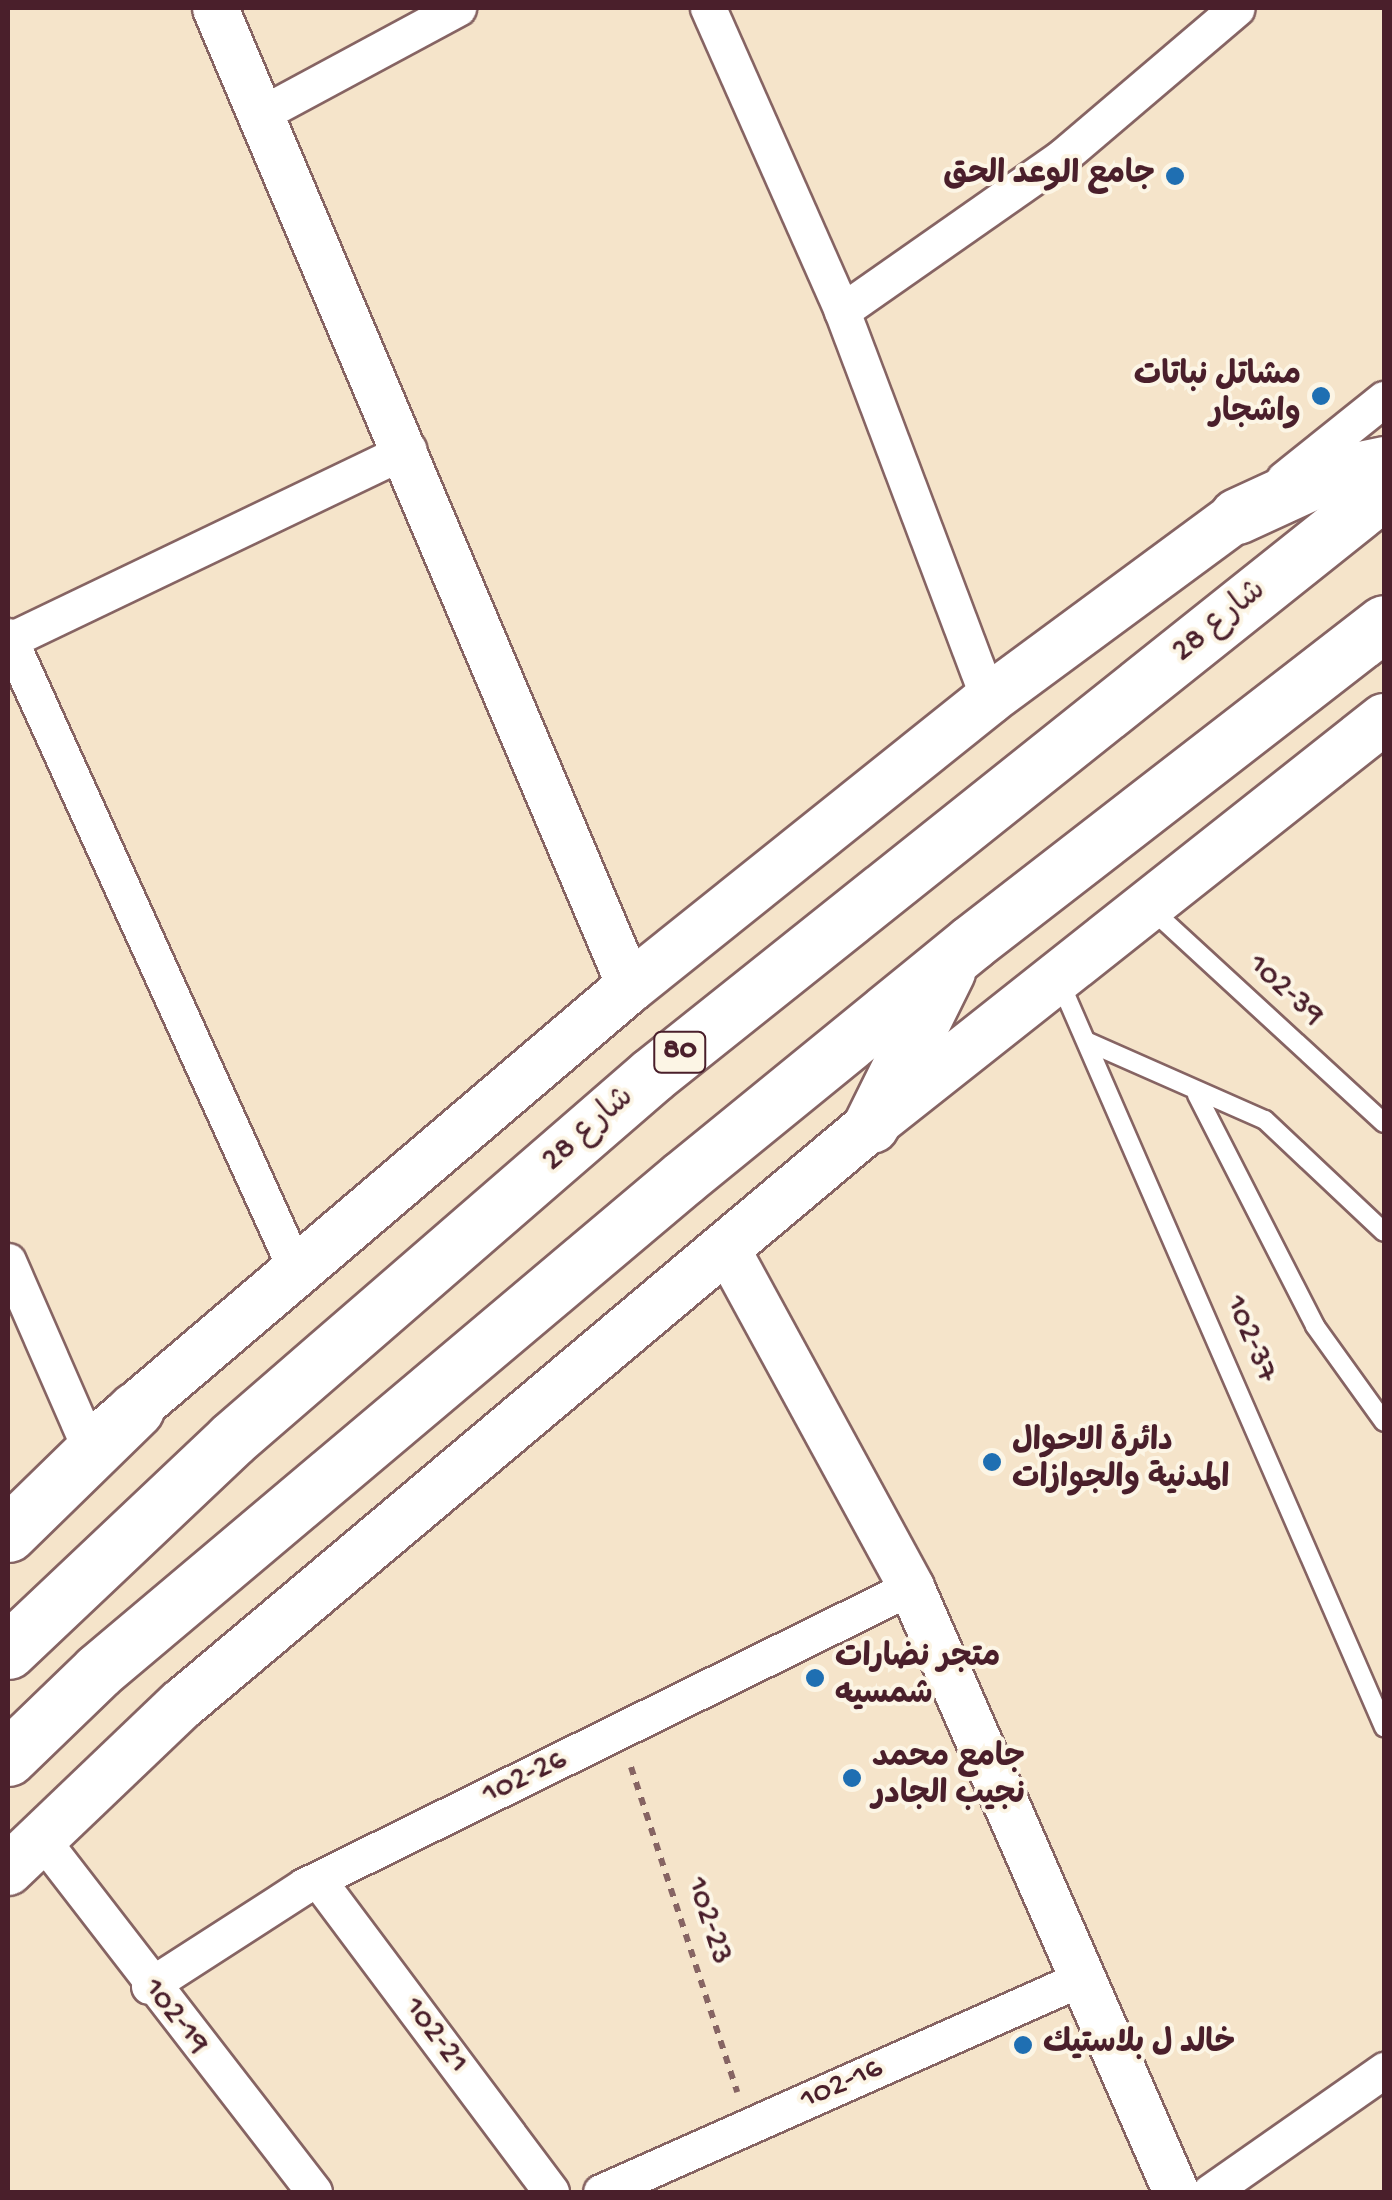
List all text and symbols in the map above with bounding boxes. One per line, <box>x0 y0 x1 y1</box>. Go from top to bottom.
place label: جامع الوعد الحق <box>943 157 1155 195</box>
marker: جامع الوعد الحق <box>1164 165 1186 187</box>
place label: مشاتل نباتات واشجار <box>1134 359 1301 434</box>
marker: مشاتل نباتات واشجار <box>1310 385 1332 407</box>
street label: شارع 28 <box>1165 572 1275 672</box>
street label: 102-39 <box>1239 947 1331 1035</box>
road number: 80 <box>652 1027 708 1077</box>
street label: شارع 28 <box>535 1079 643 1181</box>
street label: 102-37 <box>1215 1290 1285 1388</box>
place label: دائرة الاحوال المدنية والجوازات <box>1012 1425 1230 1500</box>
marker: دائرة الاحوال المدنية والجوازات <box>981 1451 1003 1473</box>
place label: متجر نضارات شمسيه <box>835 1641 1000 1716</box>
marker: متجر نضارات شمسيه <box>804 1667 826 1689</box>
street label: 102-26 <box>477 1741 573 1815</box>
place label: جامع محمد نجيب الجادر <box>872 1741 1025 1816</box>
marker: جامع محمد نجيب الجادر <box>841 1767 863 1789</box>
street label: 102-23 <box>676 1873 740 1969</box>
street label: 102-19 <box>133 1971 217 2063</box>
street label: 102-21 <box>394 1990 476 2082</box>
place label: خالد ل بلاستيك <box>1043 2026 1235 2064</box>
marker: خالد ل بلاستيك <box>1012 2034 1034 2056</box>
street label: 102-16 <box>795 2050 889 2120</box>

